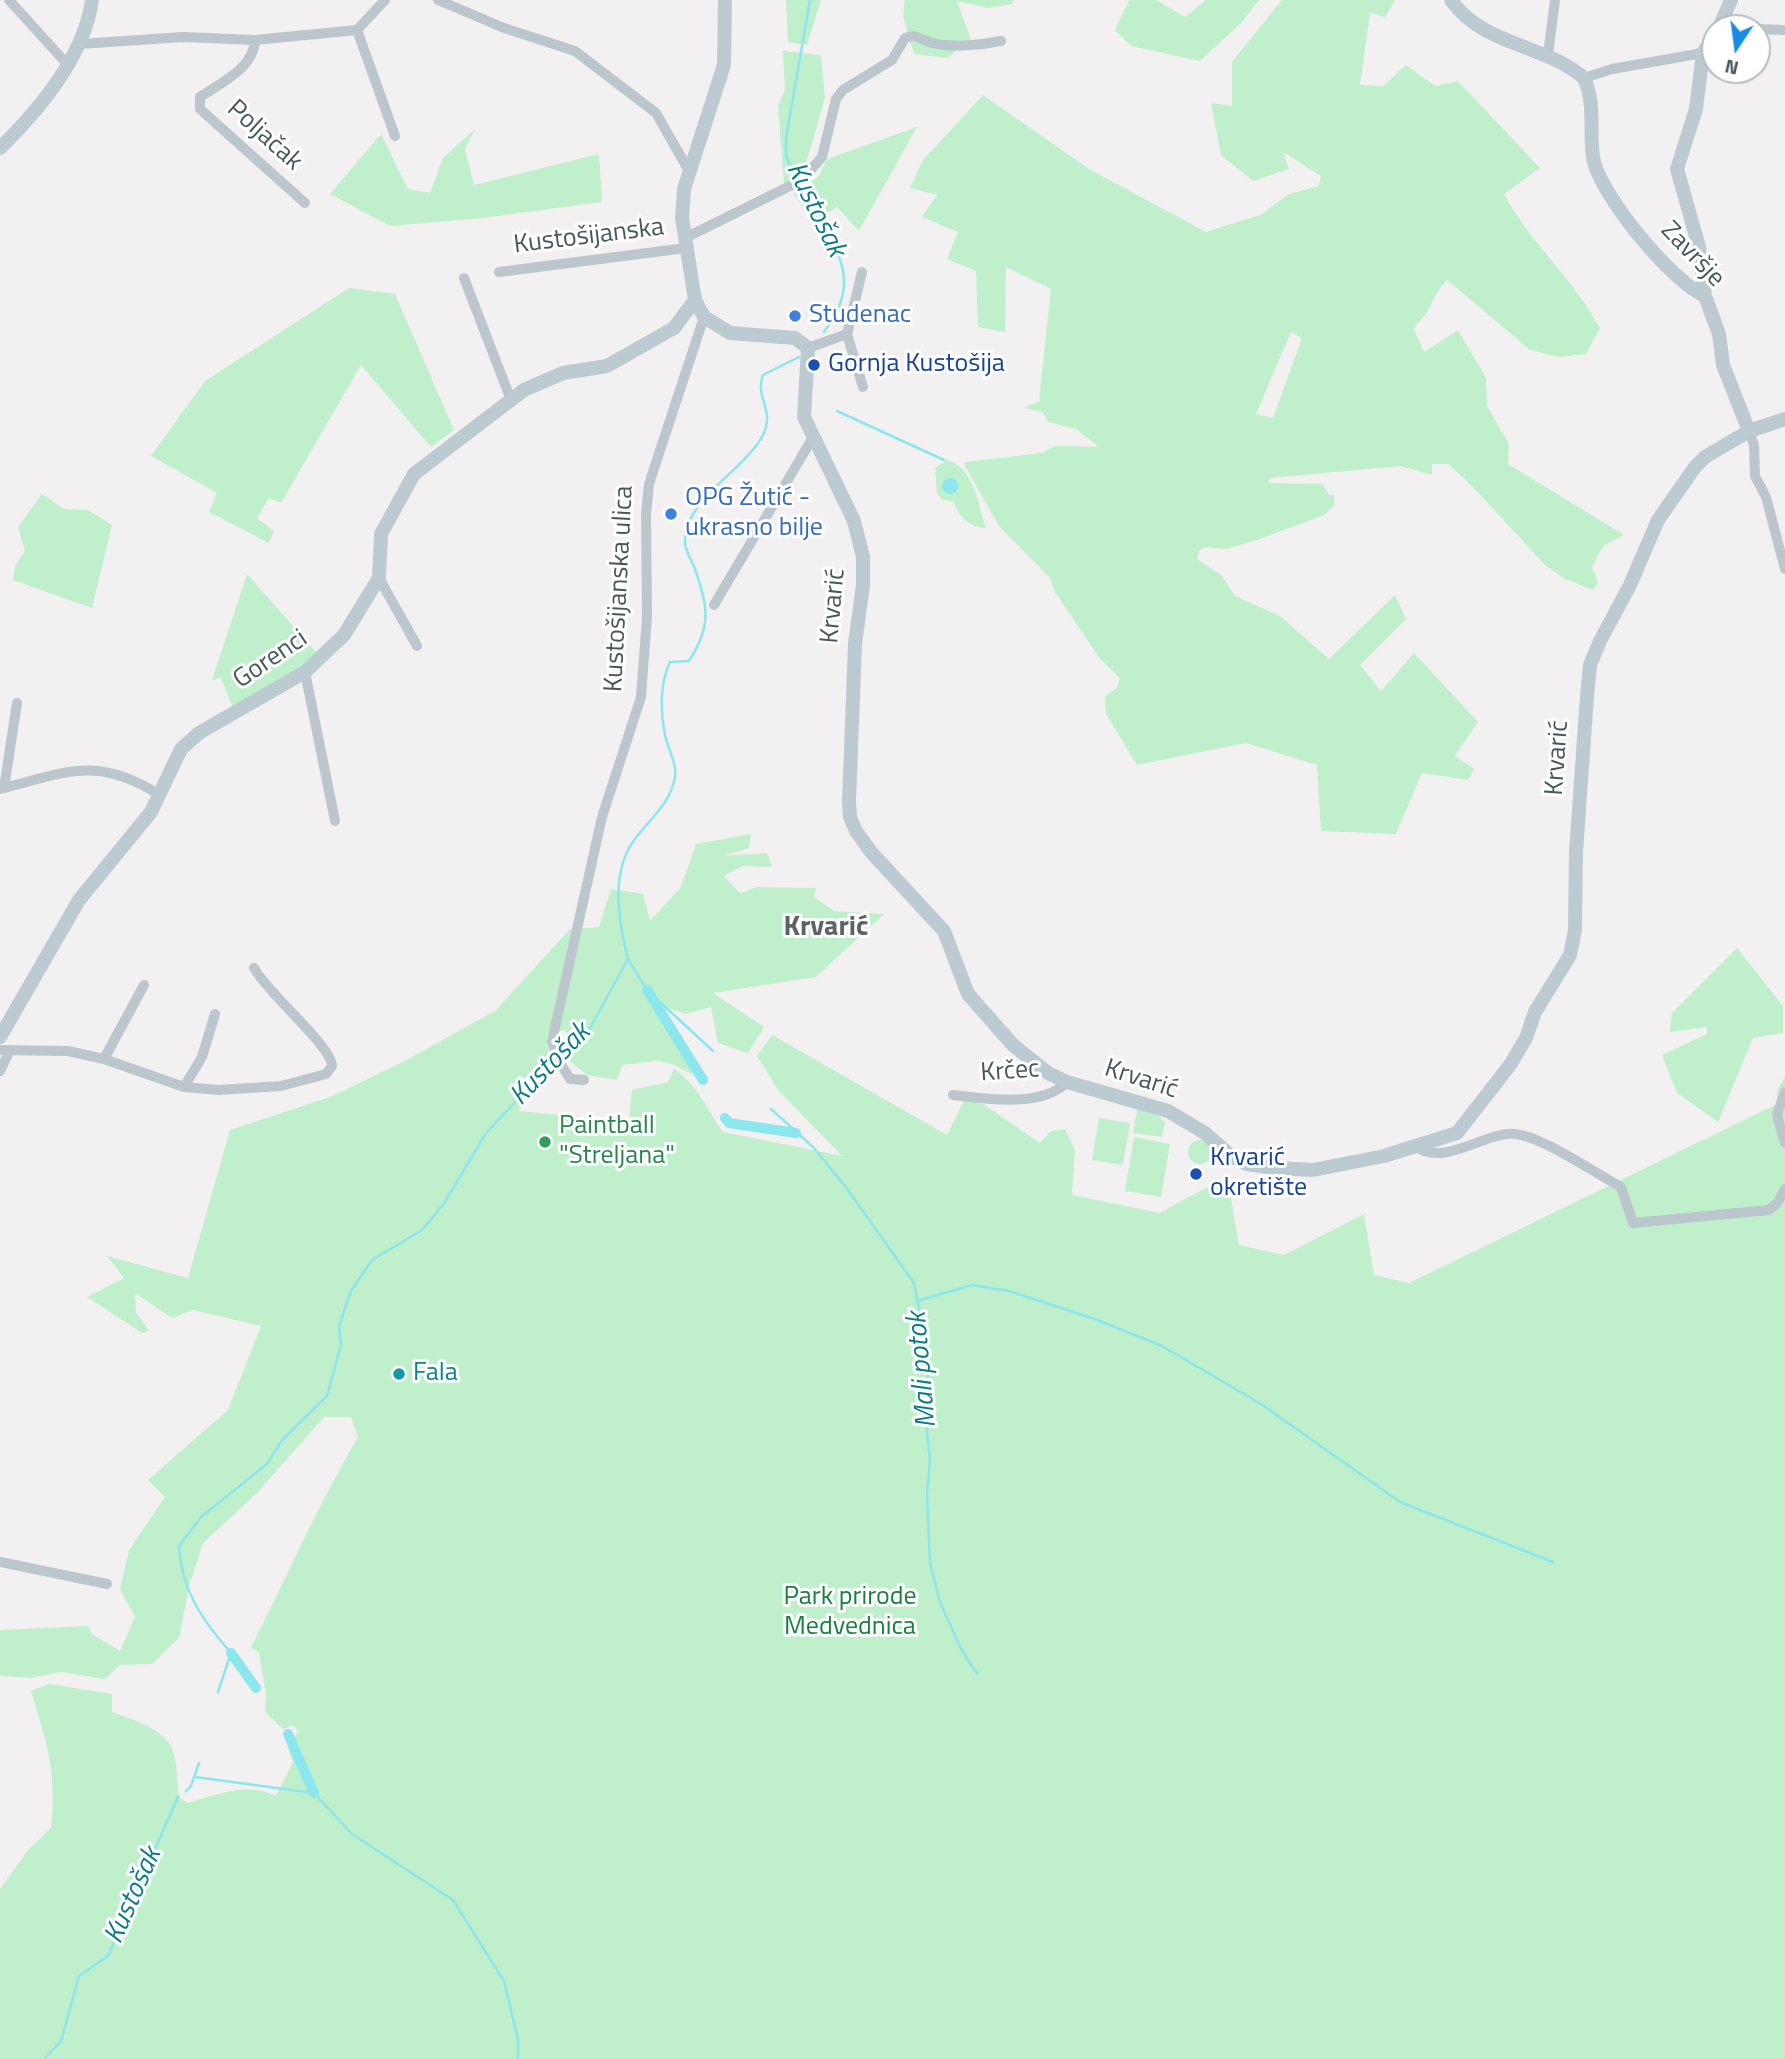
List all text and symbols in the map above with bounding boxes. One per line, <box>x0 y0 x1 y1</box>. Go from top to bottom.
north arrow <box>1701 14 1771 84</box>
text: N <box>1722 52 1741 84</box>
street label: Poljačak <box>220 94 308 178</box>
water label: Kustošak <box>778 157 852 263</box>
street label: Kustošijanska <box>512 212 666 262</box>
street label: Završje <box>1653 216 1731 294</box>
place label: Studenac <box>809 300 911 332</box>
marker: Studenac <box>787 308 803 324</box>
place label: Gornja Kustošija <box>828 349 1005 381</box>
marker: Gornja Kustošija <box>806 357 822 373</box>
place label: OPG Žutić - ukrasno bilje <box>685 483 823 544</box>
street label: Kustošijanska ulica <box>599 485 641 693</box>
marker: OPG Žutić - ukrasno bilje <box>663 506 679 522</box>
street label: Krvarić <box>815 567 853 645</box>
street label: Gorenci <box>228 624 314 696</box>
street label: Krvarić <box>1540 719 1576 797</box>
district label: Krvarić <box>783 911 869 945</box>
water label: Kustošak <box>504 1017 598 1113</box>
street label: Krčec <box>979 1054 1041 1090</box>
street label: Krvarić <box>1100 1054 1182 1106</box>
place label: Paintball "Streljana" <box>559 1111 675 1172</box>
marker: Paintball "Streljana" <box>537 1134 553 1150</box>
place label: Krvarić okretište <box>1210 1143 1307 1204</box>
marker: Krvarić okretište <box>1188 1166 1204 1182</box>
water label: Mali potok <box>901 1311 945 1429</box>
place label: Fala <box>413 1358 458 1390</box>
marker: Fala <box>391 1366 407 1382</box>
park label: Park prirode Medvednica <box>783 1582 917 1644</box>
water label: Kustošak <box>98 1843 170 1949</box>

